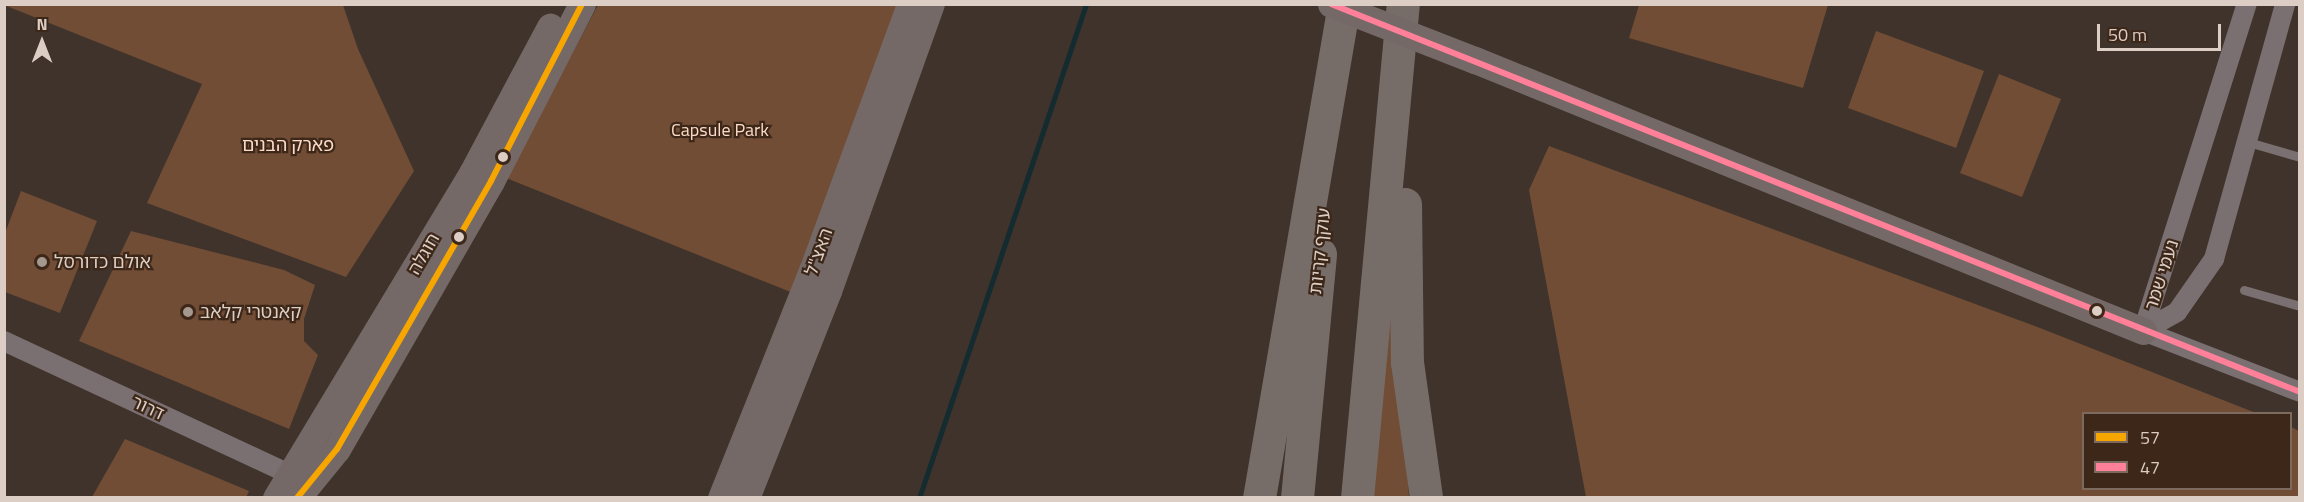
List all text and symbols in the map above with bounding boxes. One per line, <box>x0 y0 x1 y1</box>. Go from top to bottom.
north arrow <box>12 12 72 72</box>
text: N <box>36 12 48 36</box>
scale bar <box>2100 12 2224 50</box>
text: 50 m <box>2108 21 2147 48</box>
park label: Capsule Park <box>671 119 769 141</box>
park label: פארק הבנים <box>242 134 334 156</box>
unlabelled marker <box>497 151 509 163</box>
street label: עוקף קריות <box>1305 207 1335 295</box>
street label: האצ"ל <box>801 225 837 279</box>
street label: חוגלה <box>404 229 444 279</box>
unlabelled marker <box>453 231 465 243</box>
street label: נעמי שמר <box>2140 237 2184 313</box>
place label: אולם כדורסל <box>54 251 151 273</box>
marker: אולם כדורסל <box>35 255 49 269</box>
place label: קאנטרי קלאב <box>200 301 301 323</box>
marker: קאנטרי קלאב <box>181 305 195 319</box>
unlabelled marker <box>2091 305 2103 317</box>
street label: דרור <box>128 391 168 425</box>
legend <box>2082 412 2292 490</box>
text: 57 <box>2140 424 2160 451</box>
text: 47 <box>2140 454 2160 481</box>

